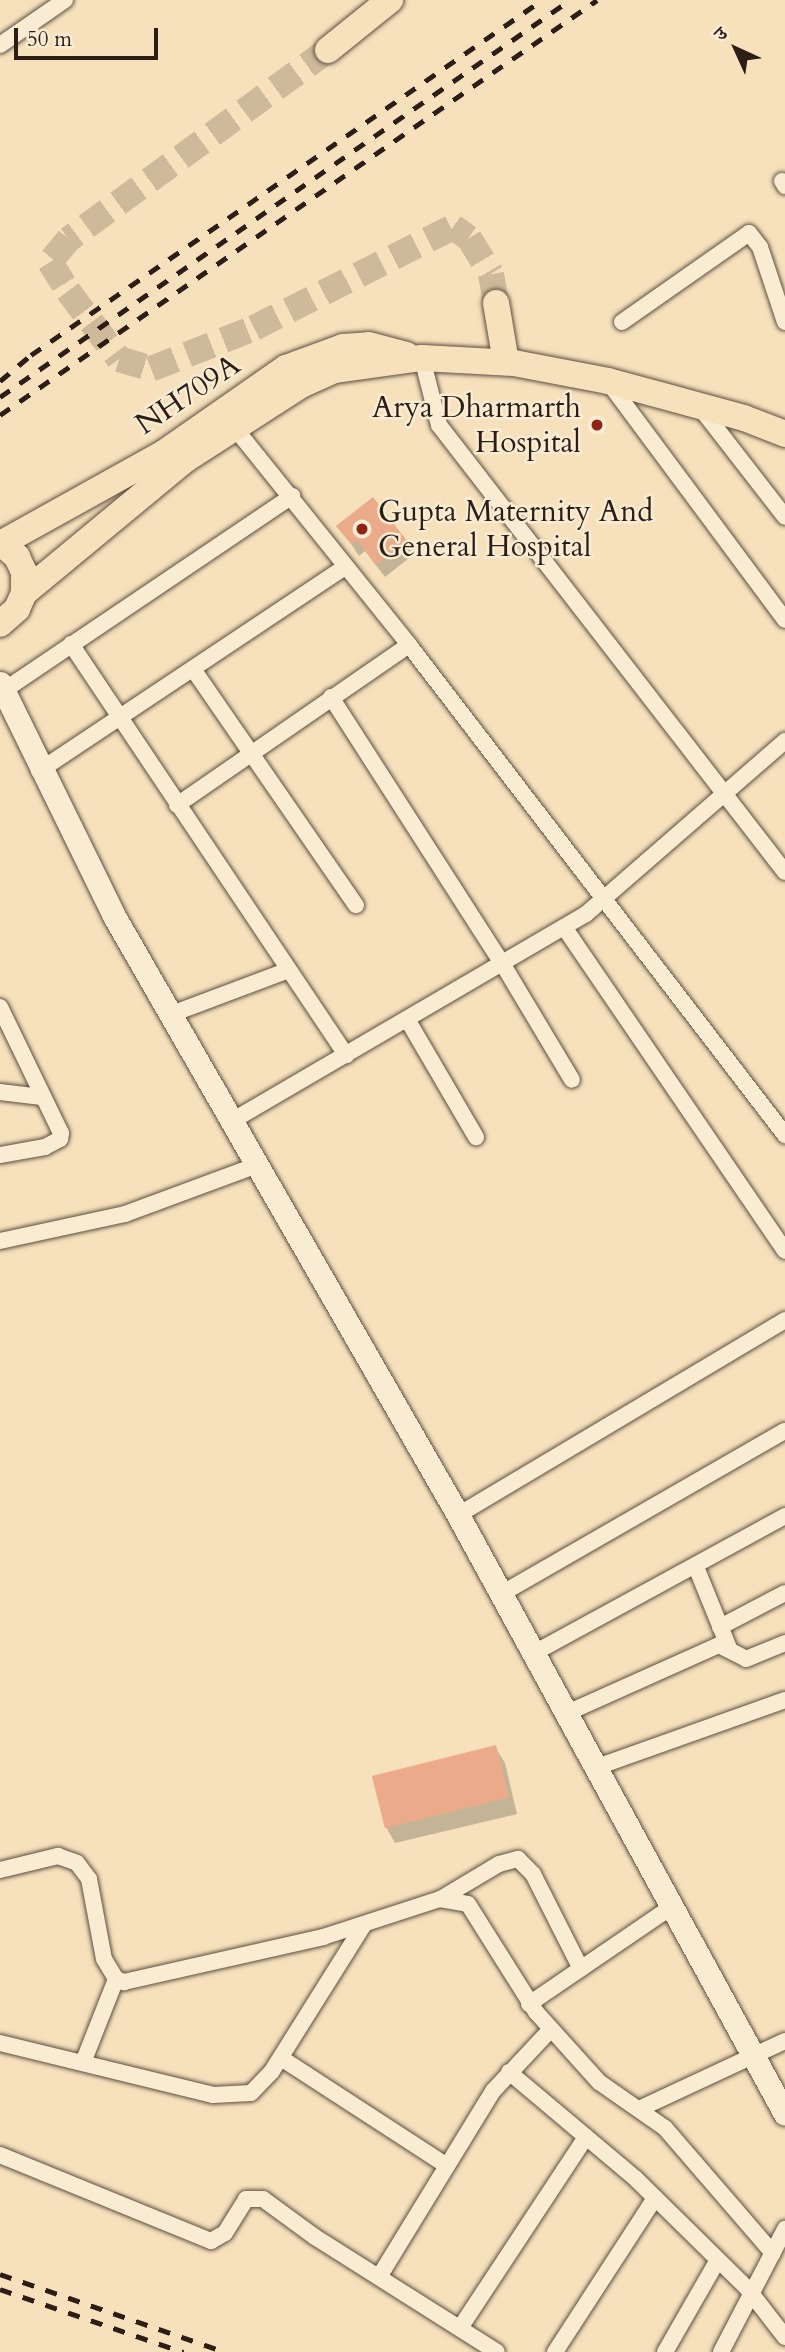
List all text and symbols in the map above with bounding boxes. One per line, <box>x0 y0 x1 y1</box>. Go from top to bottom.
scale bar <box>18 14 161 58</box>
north arrow <box>701 14 771 84</box>
text: उ <box>709 22 734 47</box>
text: 50 m <box>27 25 72 54</box>
street label: NH709A <box>129 347 247 443</box>
place label: Arya Dharmarth Hospital <box>372 390 581 460</box>
marker: Arya Dharmarth Hospital <box>587 415 607 435</box>
place label: Gupta Maternity And General Hospital <box>378 494 653 564</box>
marker: Gupta Maternity And General Hospital <box>352 519 372 539</box>

